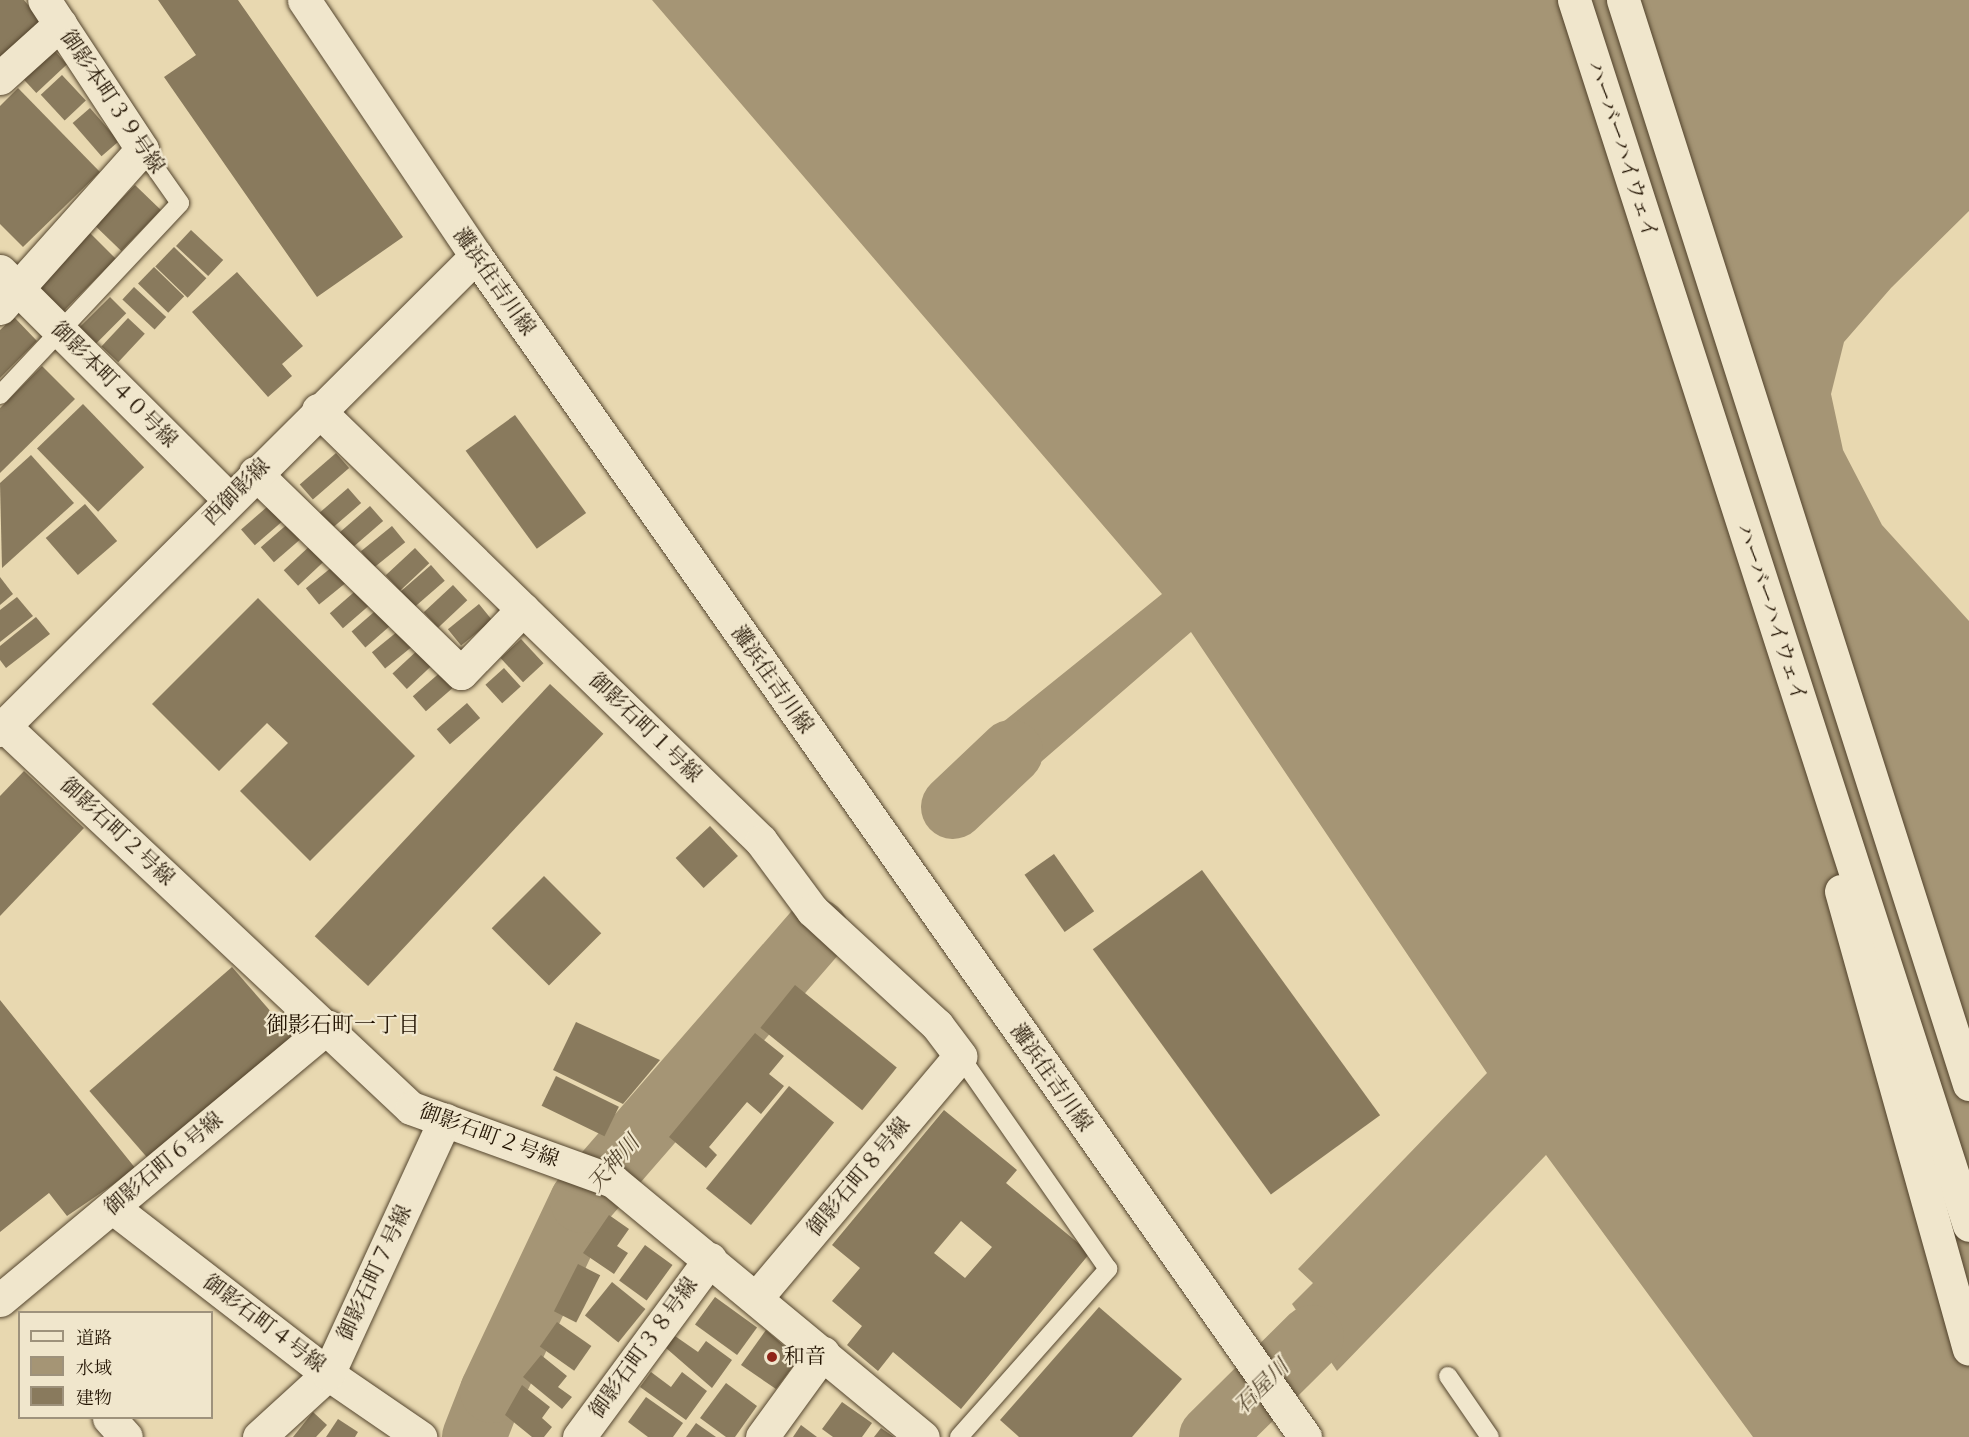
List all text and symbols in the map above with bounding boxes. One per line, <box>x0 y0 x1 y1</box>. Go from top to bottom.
street label: 御影本町３９号線 <box>55 25 169 179</box>
street label: ハーバーハイウェイ <box>1581 56 1663 244</box>
street label: 灘浜住吉川線 <box>448 223 540 341</box>
street label: 御影本町４０号線 <box>46 317 182 453</box>
street label: 西御影線 <box>198 453 276 531</box>
street label: ハーバーハイウェイ <box>1730 519 1812 707</box>
street label: 灘浜住吉川線 <box>726 621 818 739</box>
street label: 御影石町１号線 <box>583 668 707 788</box>
street label: 御影石町２号線 <box>55 773 179 891</box>
district label: 御影石町一丁目 <box>266 1013 420 1039</box>
street label: 灘浜住吉川線 <box>1005 1019 1097 1137</box>
street label: 御影石町２号線 <box>416 1099 562 1173</box>
street label: 御影石町６号線 <box>100 1107 228 1221</box>
street label: 御影石町８号線 <box>802 1113 916 1241</box>
water label: 天神川 <box>582 1130 646 1198</box>
street label: 御影石町７号線 <box>333 1201 417 1345</box>
street label: 御影石町４号線 <box>198 1270 330 1378</box>
street label: 御影石町３８号線 <box>584 1273 704 1423</box>
legend <box>18 1311 213 1419</box>
text: 道路 <box>76 1327 112 1350</box>
place label: 和音 <box>784 1344 826 1370</box>
marker: 和音 <box>765 1350 779 1364</box>
water label: 石屋川 <box>1229 1354 1295 1420</box>
text: 水域 <box>76 1357 112 1380</box>
text: 建物 <box>76 1387 112 1410</box>

